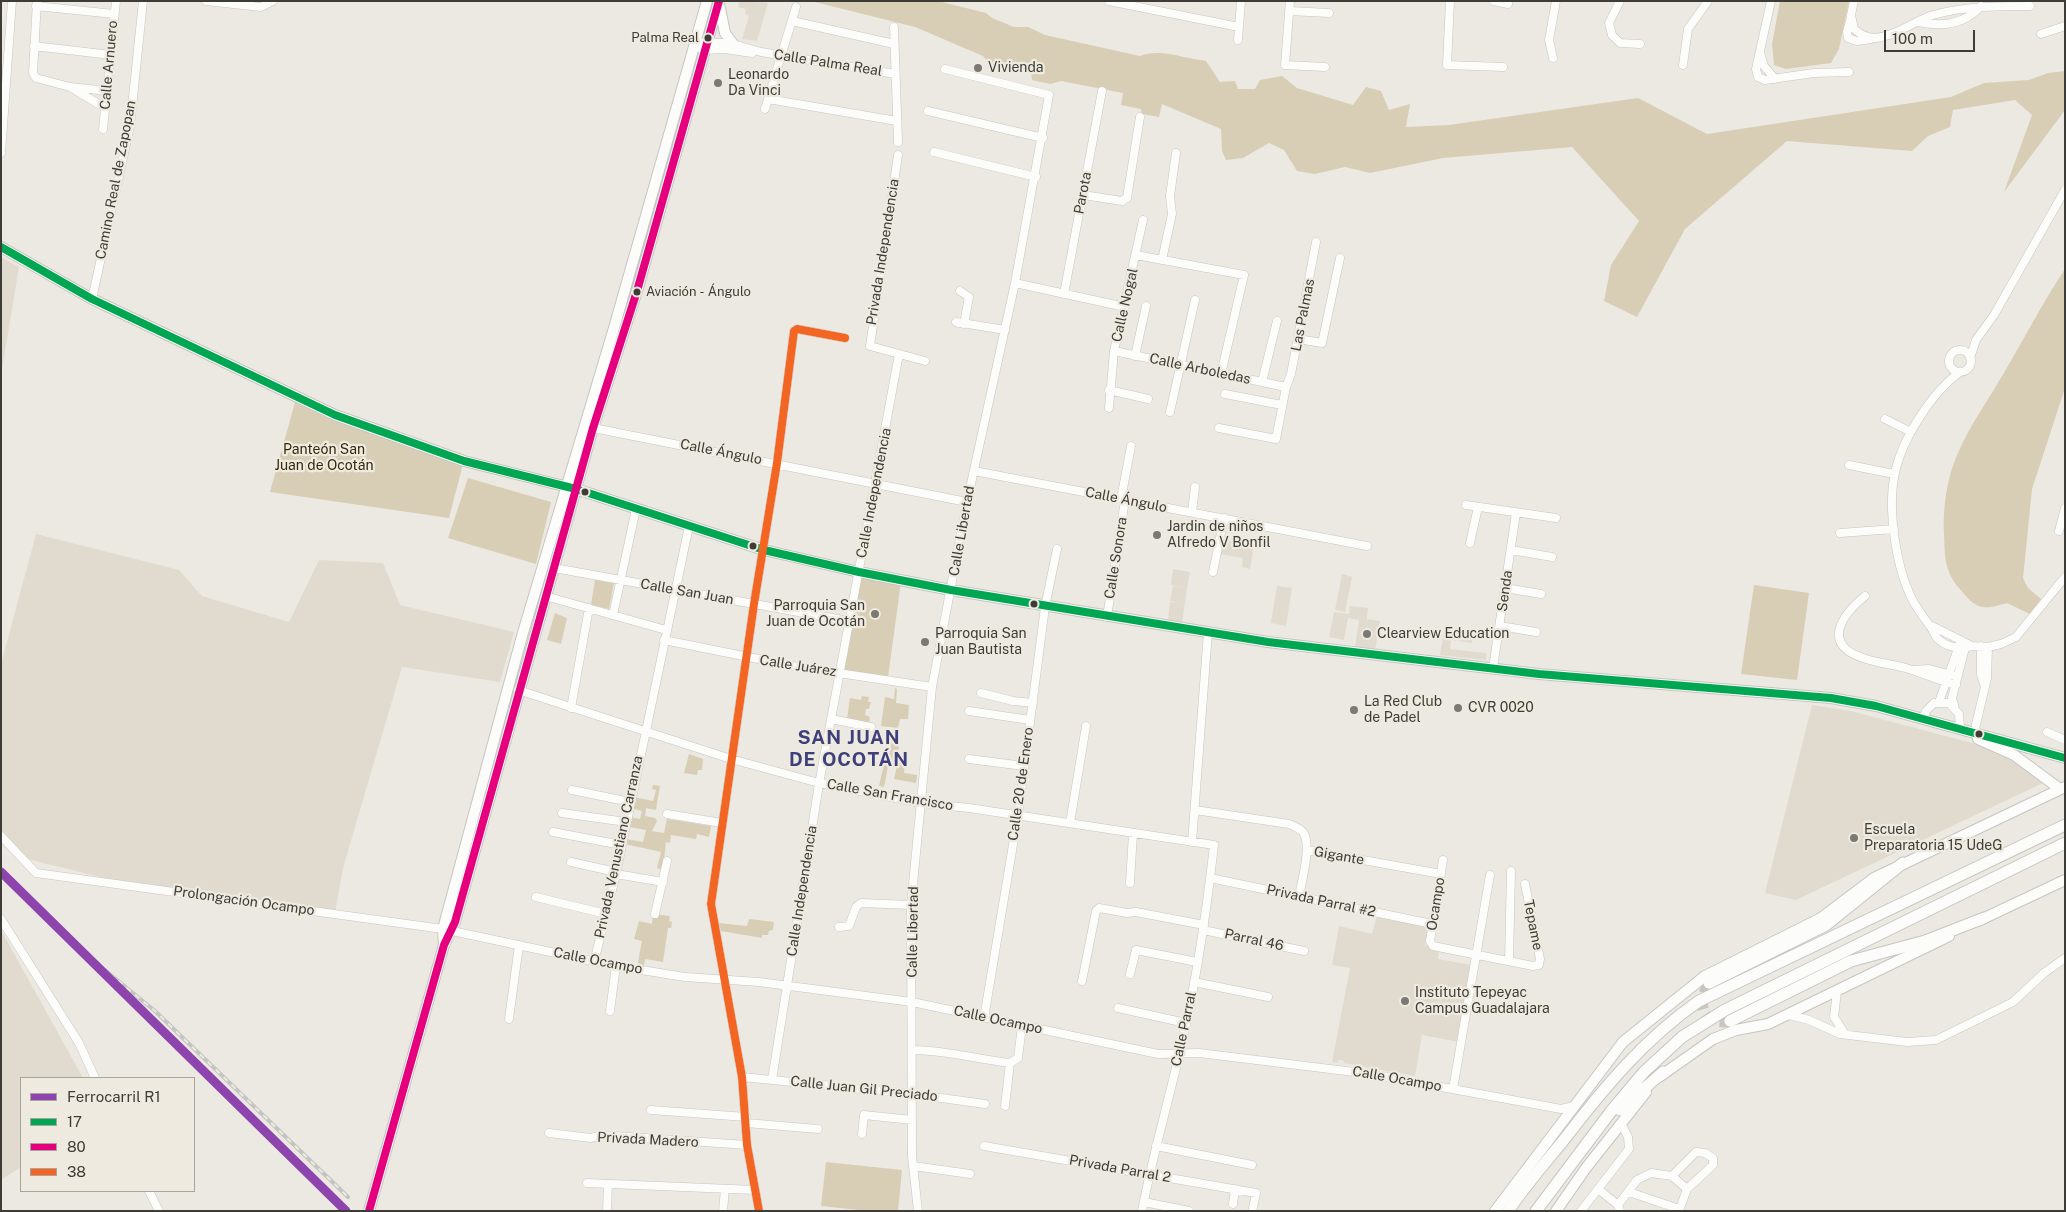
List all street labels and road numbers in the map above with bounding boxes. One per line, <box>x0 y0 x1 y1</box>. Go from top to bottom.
street label: Calle Arnuero <box>97 20 121 110</box>
street label: Calle Palma Real <box>773 46 883 80</box>
street label: Camino Real de Zapopan <box>92 99 140 261</box>
street label: Parota <box>1071 170 1095 216</box>
street label: Privada Independencia <box>863 178 903 326</box>
street label: Calle Nogal <box>1108 266 1142 344</box>
street label: Las Palmas <box>1288 277 1318 353</box>
street label: Calle Arboledas <box>1148 350 1252 388</box>
street label: Calle Independencia <box>853 426 895 560</box>
street label: Calle Ángulo <box>679 436 763 468</box>
street label: Calle Ángulo <box>1084 484 1168 516</box>
street label: Calle Libertad <box>946 485 978 577</box>
street label: Calle Sonora <box>1101 516 1131 600</box>
street label: Senda <box>1494 569 1516 613</box>
street label: Calle San Juan <box>639 576 735 608</box>
street label: Calle Juárez <box>758 652 838 680</box>
street label: Calle 20 de Enero <box>1005 726 1037 842</box>
street label: Privada Venustiano Carranza <box>591 754 647 940</box>
street label: Calle San Francisco <box>826 776 954 814</box>
street label: Calle Independencia <box>783 824 821 958</box>
street label: Gigante <box>1312 843 1366 869</box>
street label: Ocampo <box>1423 876 1449 932</box>
street label: Privada Parral #2 <box>1265 881 1377 921</box>
street label: Prolongación Ocampo <box>172 883 316 919</box>
street label: Calle Libertad <box>904 886 922 978</box>
street label: Tepame <box>1520 898 1546 952</box>
street label: Parral 46 <box>1223 926 1285 954</box>
street label: Calle Ocampo <box>552 944 644 978</box>
street label: Calle Parral <box>1168 990 1200 1068</box>
street label: Calle Ocampo <box>952 1002 1044 1038</box>
street label: Calle Ocampo <box>1351 1063 1443 1095</box>
street label: Calle Juan Gil Preciado <box>790 1073 938 1105</box>
street label: Privada Madero <box>597 1129 699 1151</box>
street label: Privada Parral 2 <box>1068 1152 1172 1186</box>

